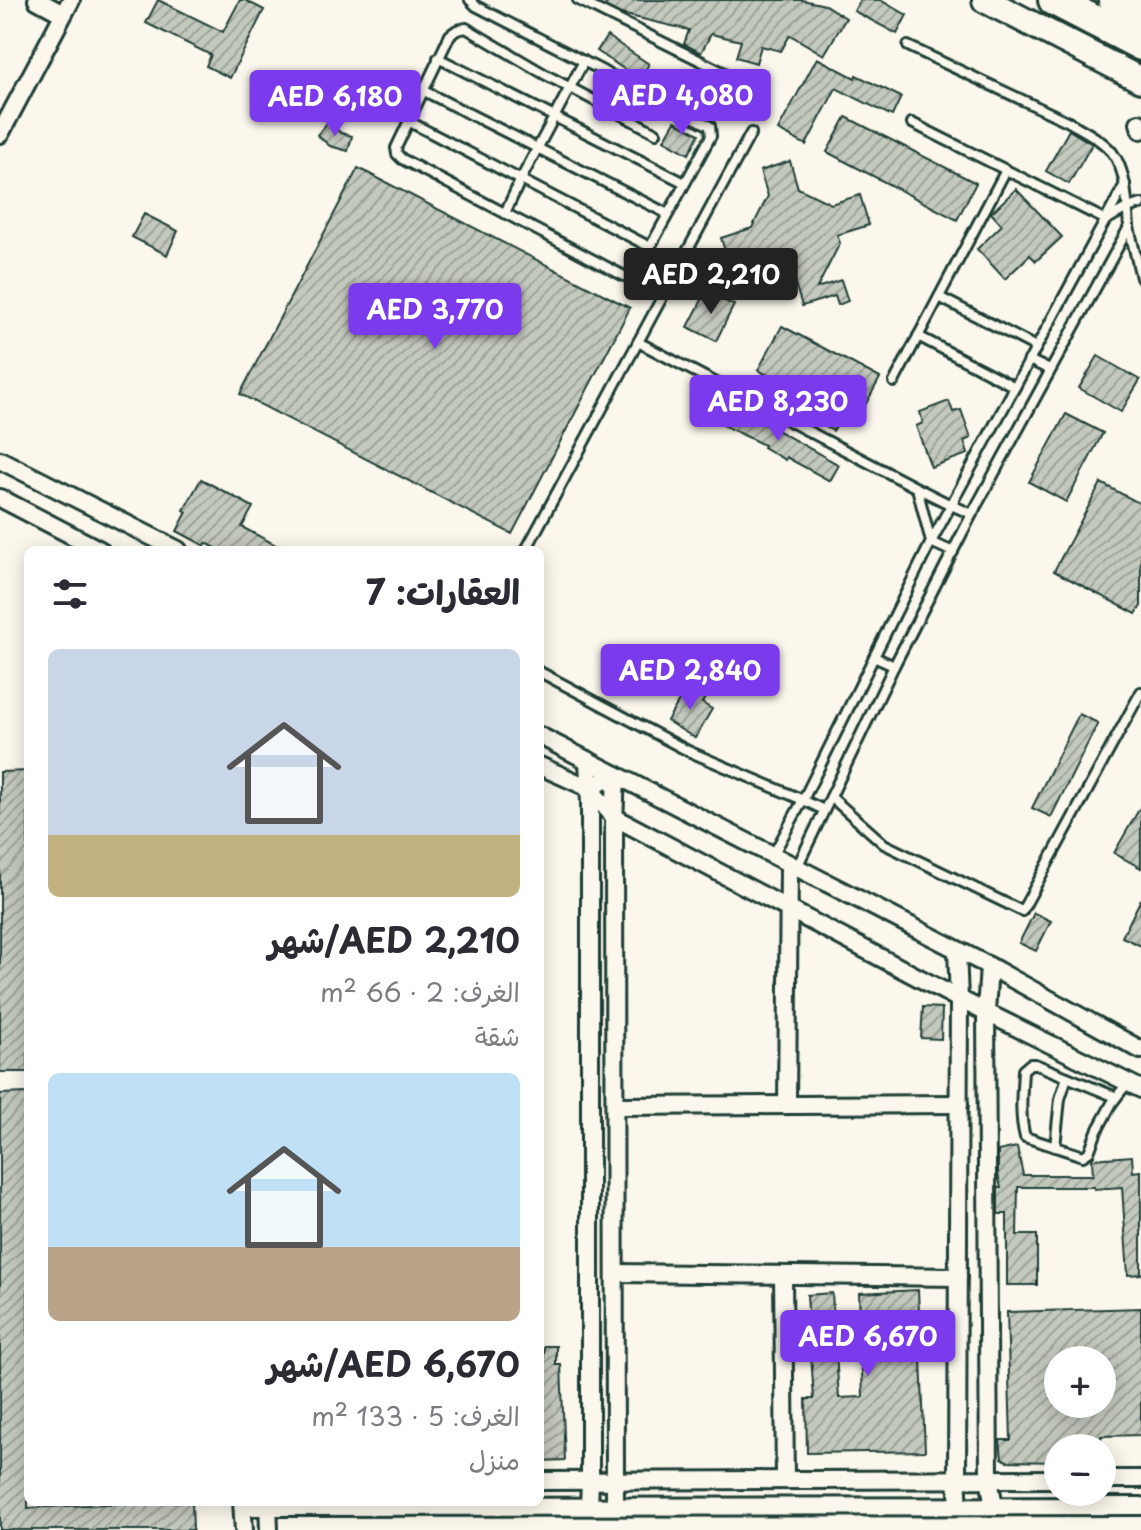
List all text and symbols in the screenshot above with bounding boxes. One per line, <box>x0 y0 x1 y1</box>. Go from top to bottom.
pin: AED 4,080 <box>590 69 774 137</box>
pin: AED 6,180 <box>243 70 427 138</box>
text: AED 4,080 <box>611 75 753 114</box>
text: AED 6,180 <box>268 76 402 115</box>
pin: AED 2,210 <box>619 248 803 316</box>
text: AED 2,210 <box>642 254 780 293</box>
pin: AED 3,770 <box>343 283 527 351</box>
text: AED 3,770 <box>366 289 504 328</box>
pin: AED 8,230 <box>686 375 870 443</box>
text: AED 8,230 <box>708 381 848 420</box>
text: العقارات: 7 <box>366 565 520 617</box>
icon: filters <box>48 572 92 616</box>
pin: AED 2,840 <box>598 644 782 712</box>
text: AED 2,840 <box>619 650 761 689</box>
icon: home <box>212 701 356 845</box>
text: AED 2,210/شهر <box>268 913 520 965</box>
text: الغرف: 2 · 66 m² <box>320 972 520 1011</box>
text: شقة <box>475 1016 520 1055</box>
icon: home <box>212 1125 356 1269</box>
pin: AED 6,670 <box>776 1310 960 1378</box>
text: AED 6,670 <box>798 1316 938 1355</box>
text: AED 6,670/شهر <box>267 1337 520 1389</box>
map controls <box>1044 1346 1116 1506</box>
button: + <box>1044 1346 1116 1418</box>
text: الغرف: 5 · 133 m² <box>311 1396 520 1435</box>
button: − <box>1044 1434 1116 1506</box>
text: منزل <box>469 1440 520 1479</box>

